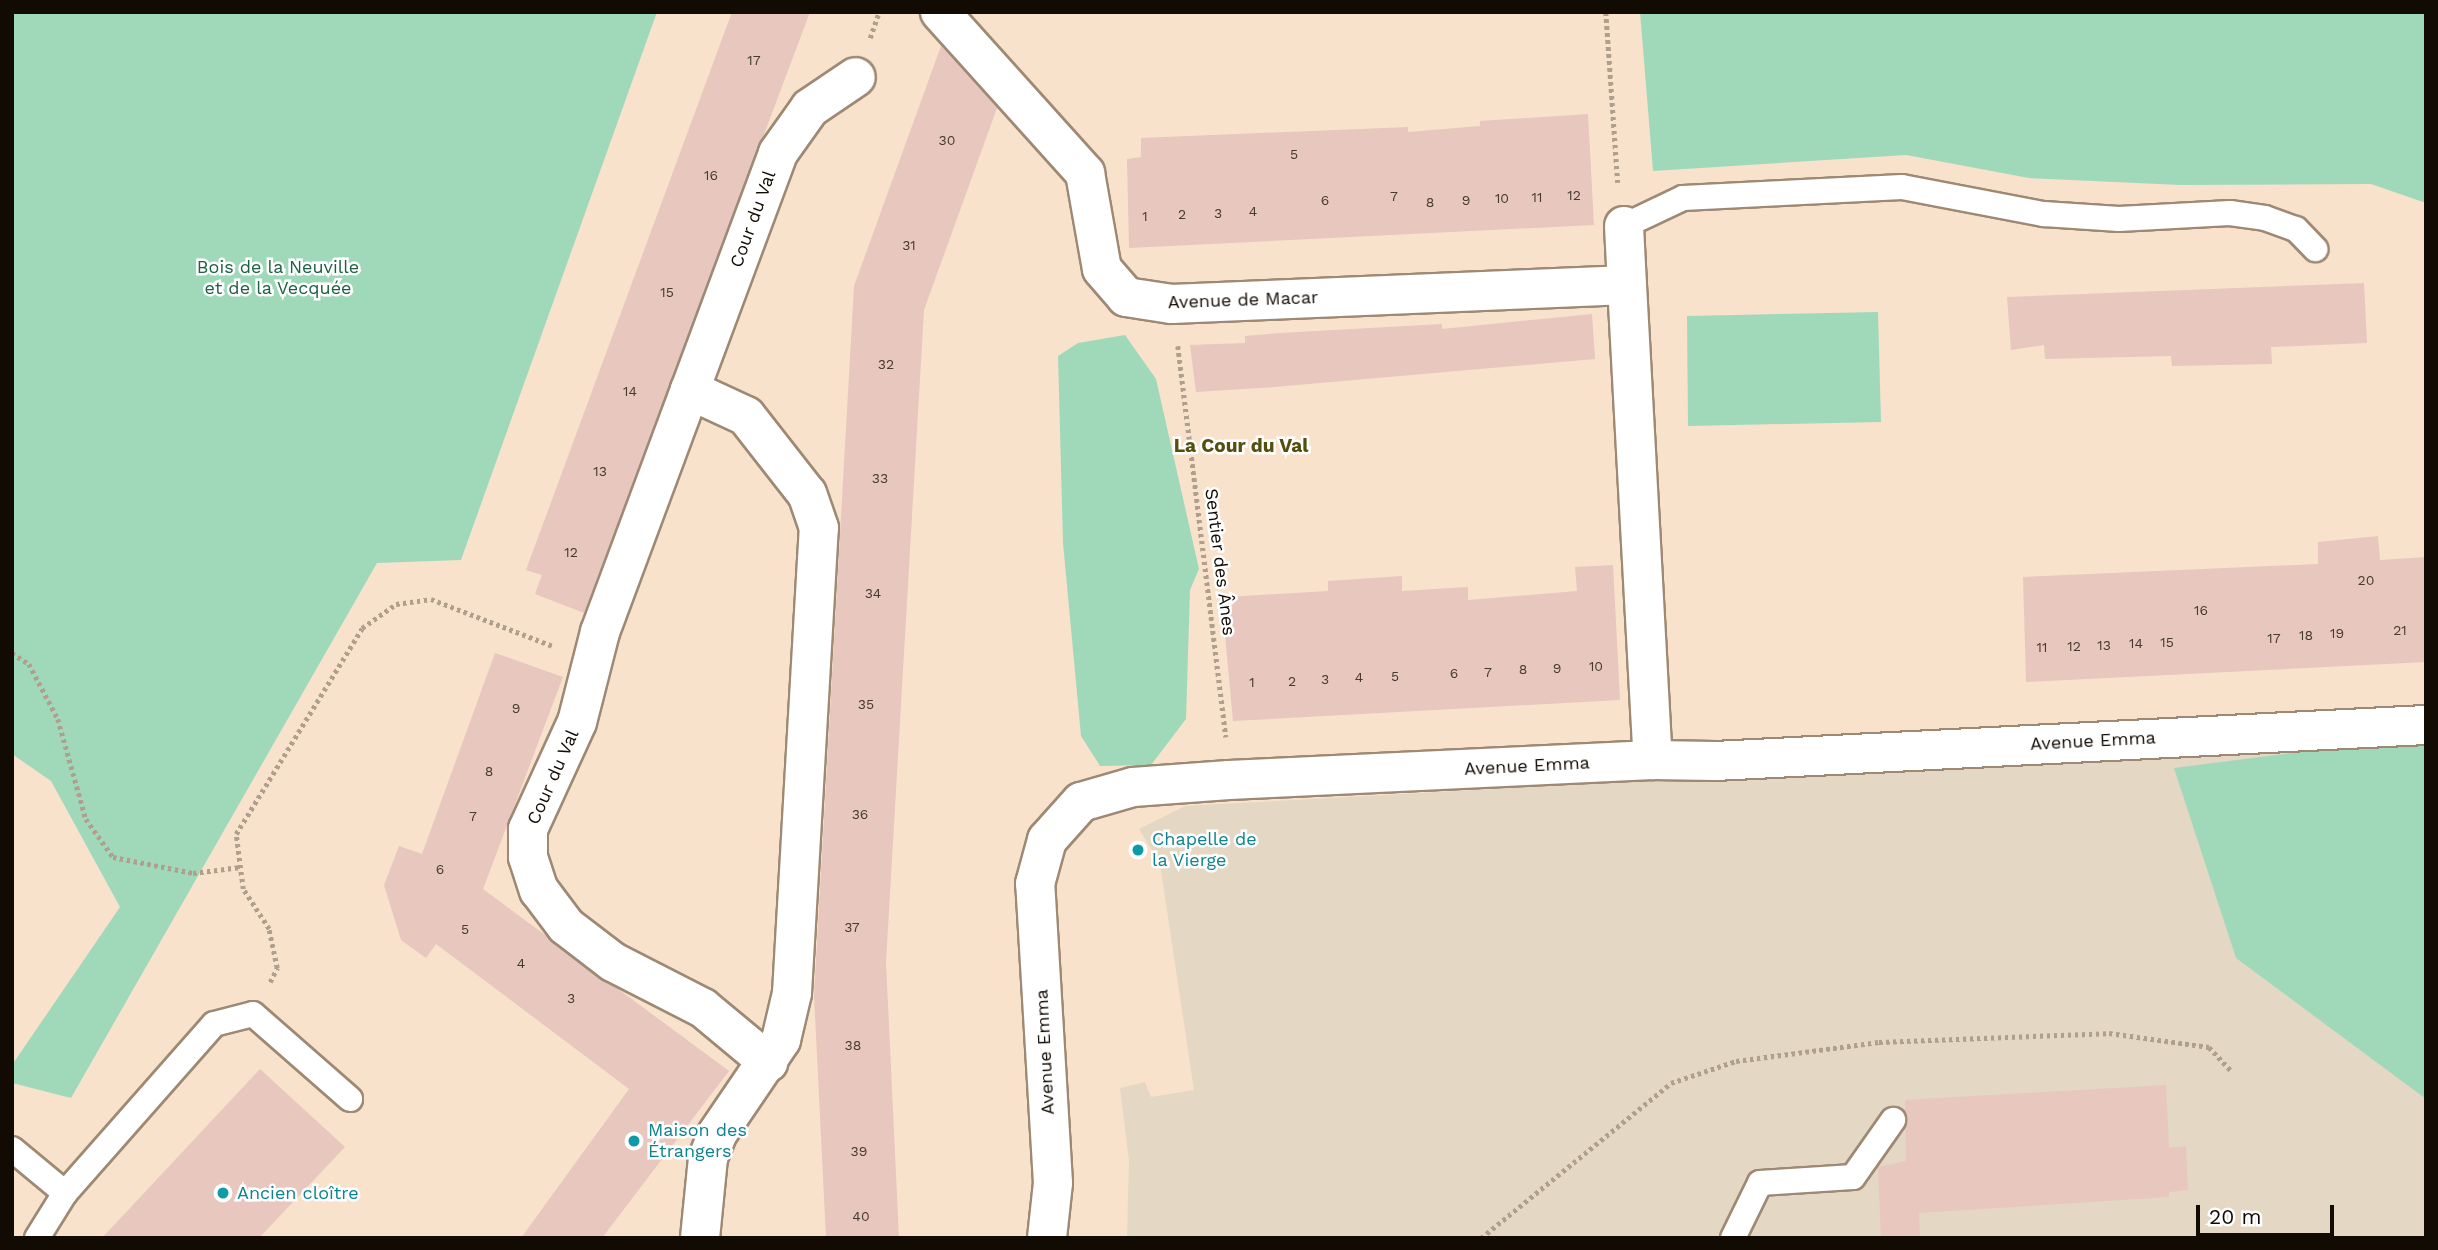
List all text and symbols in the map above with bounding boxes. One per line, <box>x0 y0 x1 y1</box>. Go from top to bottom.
house number: 17 <box>747 52 761 68</box>
house number: 30 <box>939 132 955 148</box>
house number: 5 <box>1290 146 1298 162</box>
house number: 16 <box>704 167 718 183</box>
street label: Cour du Val <box>725 167 781 271</box>
house number: 12 <box>1567 187 1581 203</box>
house number: 7 <box>1390 188 1398 204</box>
house number: 11 <box>1532 189 1542 205</box>
house number: 10 <box>1495 190 1509 206</box>
house number: 6 <box>1321 192 1329 208</box>
house number: 9 <box>1462 192 1470 208</box>
house number: 8 <box>1426 194 1434 210</box>
house number: 4 <box>1249 203 1257 219</box>
house number: 3 <box>1214 205 1222 221</box>
house number: 2 <box>1178 206 1186 222</box>
house number: 1 <box>1142 208 1148 224</box>
house number: 31 <box>902 237 916 253</box>
park label: Bois de la Neuville et de la Vecquée <box>197 257 359 300</box>
house number: 15 <box>660 284 674 300</box>
street label: Avenue de Macar <box>1167 287 1319 313</box>
house number: 32 <box>878 356 894 372</box>
house number: 14 <box>623 383 637 399</box>
district label: La Cour du Val <box>1173 435 1309 457</box>
house number: 13 <box>593 463 607 479</box>
house number: 33 <box>872 470 888 486</box>
street label: Sentier des Ânes <box>1200 487 1240 637</box>
house number: 12 <box>564 544 578 560</box>
house number: 20 <box>2358 572 2374 588</box>
house number: 34 <box>865 585 881 601</box>
house number: 16 <box>2194 602 2208 618</box>
house number: 21 <box>2393 622 2407 638</box>
house number: 19 <box>2330 625 2344 641</box>
house number: 18 <box>2299 627 2313 643</box>
house number: 17 <box>2267 630 2281 646</box>
house number: 15 <box>2160 634 2174 650</box>
house number: 14 <box>2129 635 2143 651</box>
house number: 13 <box>2097 637 2111 653</box>
house number: 12 <box>2067 638 2081 654</box>
house number: 11 <box>2037 639 2047 655</box>
house number: 10 <box>1589 658 1603 674</box>
house number: 9 <box>1553 660 1561 676</box>
house number: 8 <box>1519 661 1527 677</box>
house number: 7 <box>1484 664 1492 680</box>
house number: 6 <box>1450 665 1458 681</box>
house number: 5 <box>1391 668 1399 684</box>
house number: 4 <box>1355 669 1363 685</box>
house number: 3 <box>1321 671 1329 687</box>
house number: 2 <box>1288 673 1296 689</box>
house number: 1 <box>1249 674 1255 690</box>
house number: 35 <box>858 696 874 712</box>
house number: 9 <box>512 700 520 716</box>
street label: Cour du Val <box>522 726 584 828</box>
street label: Avenue Emma <box>2030 727 2156 755</box>
street label: Avenue Emma <box>1464 752 1590 780</box>
house number: 8 <box>485 763 493 779</box>
house number: 36 <box>852 806 868 822</box>
house number: 7 <box>469 808 477 824</box>
place label: Chapelle de la Vierge <box>1152 829 1257 872</box>
marker: Chapelle de la Vierge <box>1130 842 1146 858</box>
house number: 6 <box>436 861 444 877</box>
house number: 37 <box>844 919 860 935</box>
house number: 5 <box>461 921 469 937</box>
house number: 4 <box>517 955 525 971</box>
street label: Avenue Emma <box>1031 989 1059 1115</box>
house number: 3 <box>567 990 575 1006</box>
house number: 38 <box>845 1037 861 1053</box>
place label: Maison des Étrangers <box>648 1120 747 1162</box>
marker: Maison des Étrangers <box>626 1133 642 1149</box>
house number: 39 <box>851 1143 867 1159</box>
place label: Ancien cloître <box>237 1182 359 1204</box>
marker: Ancien cloître <box>215 1185 231 1201</box>
scale bar <box>2200 1190 2338 1234</box>
text: 20 m <box>2209 1204 2261 1229</box>
house number: 40 <box>852 1208 870 1224</box>

